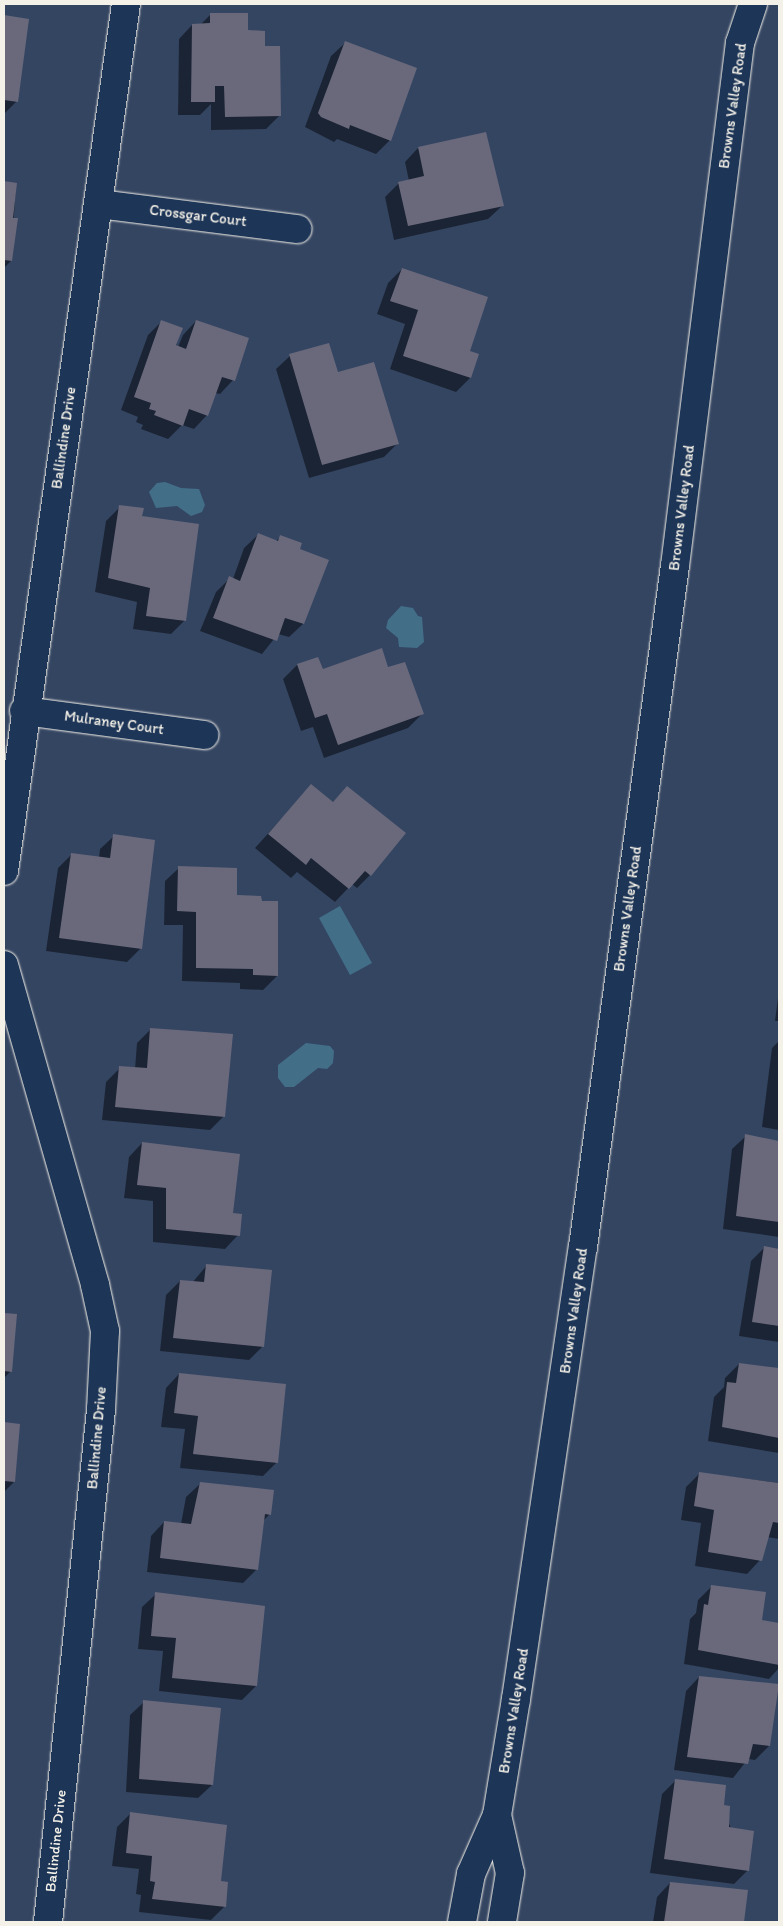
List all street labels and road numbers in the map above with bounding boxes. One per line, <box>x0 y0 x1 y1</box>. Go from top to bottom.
street label: Browns Valley Road <box>715 42 751 170</box>
street label: Crossgar Court <box>148 201 248 231</box>
street label: Ballindine Drive <box>48 386 80 490</box>
street label: Browns Valley Road <box>665 444 699 572</box>
street label: Mulraney Court <box>63 707 165 739</box>
street label: Browns Valley Road <box>610 845 646 973</box>
street label: Browns Valley Road <box>556 1247 592 1375</box>
street label: Ballindine Drive <box>84 1386 110 1490</box>
street label: Browns Valley Road <box>495 1647 533 1775</box>
street label: Ballindine Drive <box>42 1789 70 1893</box>

